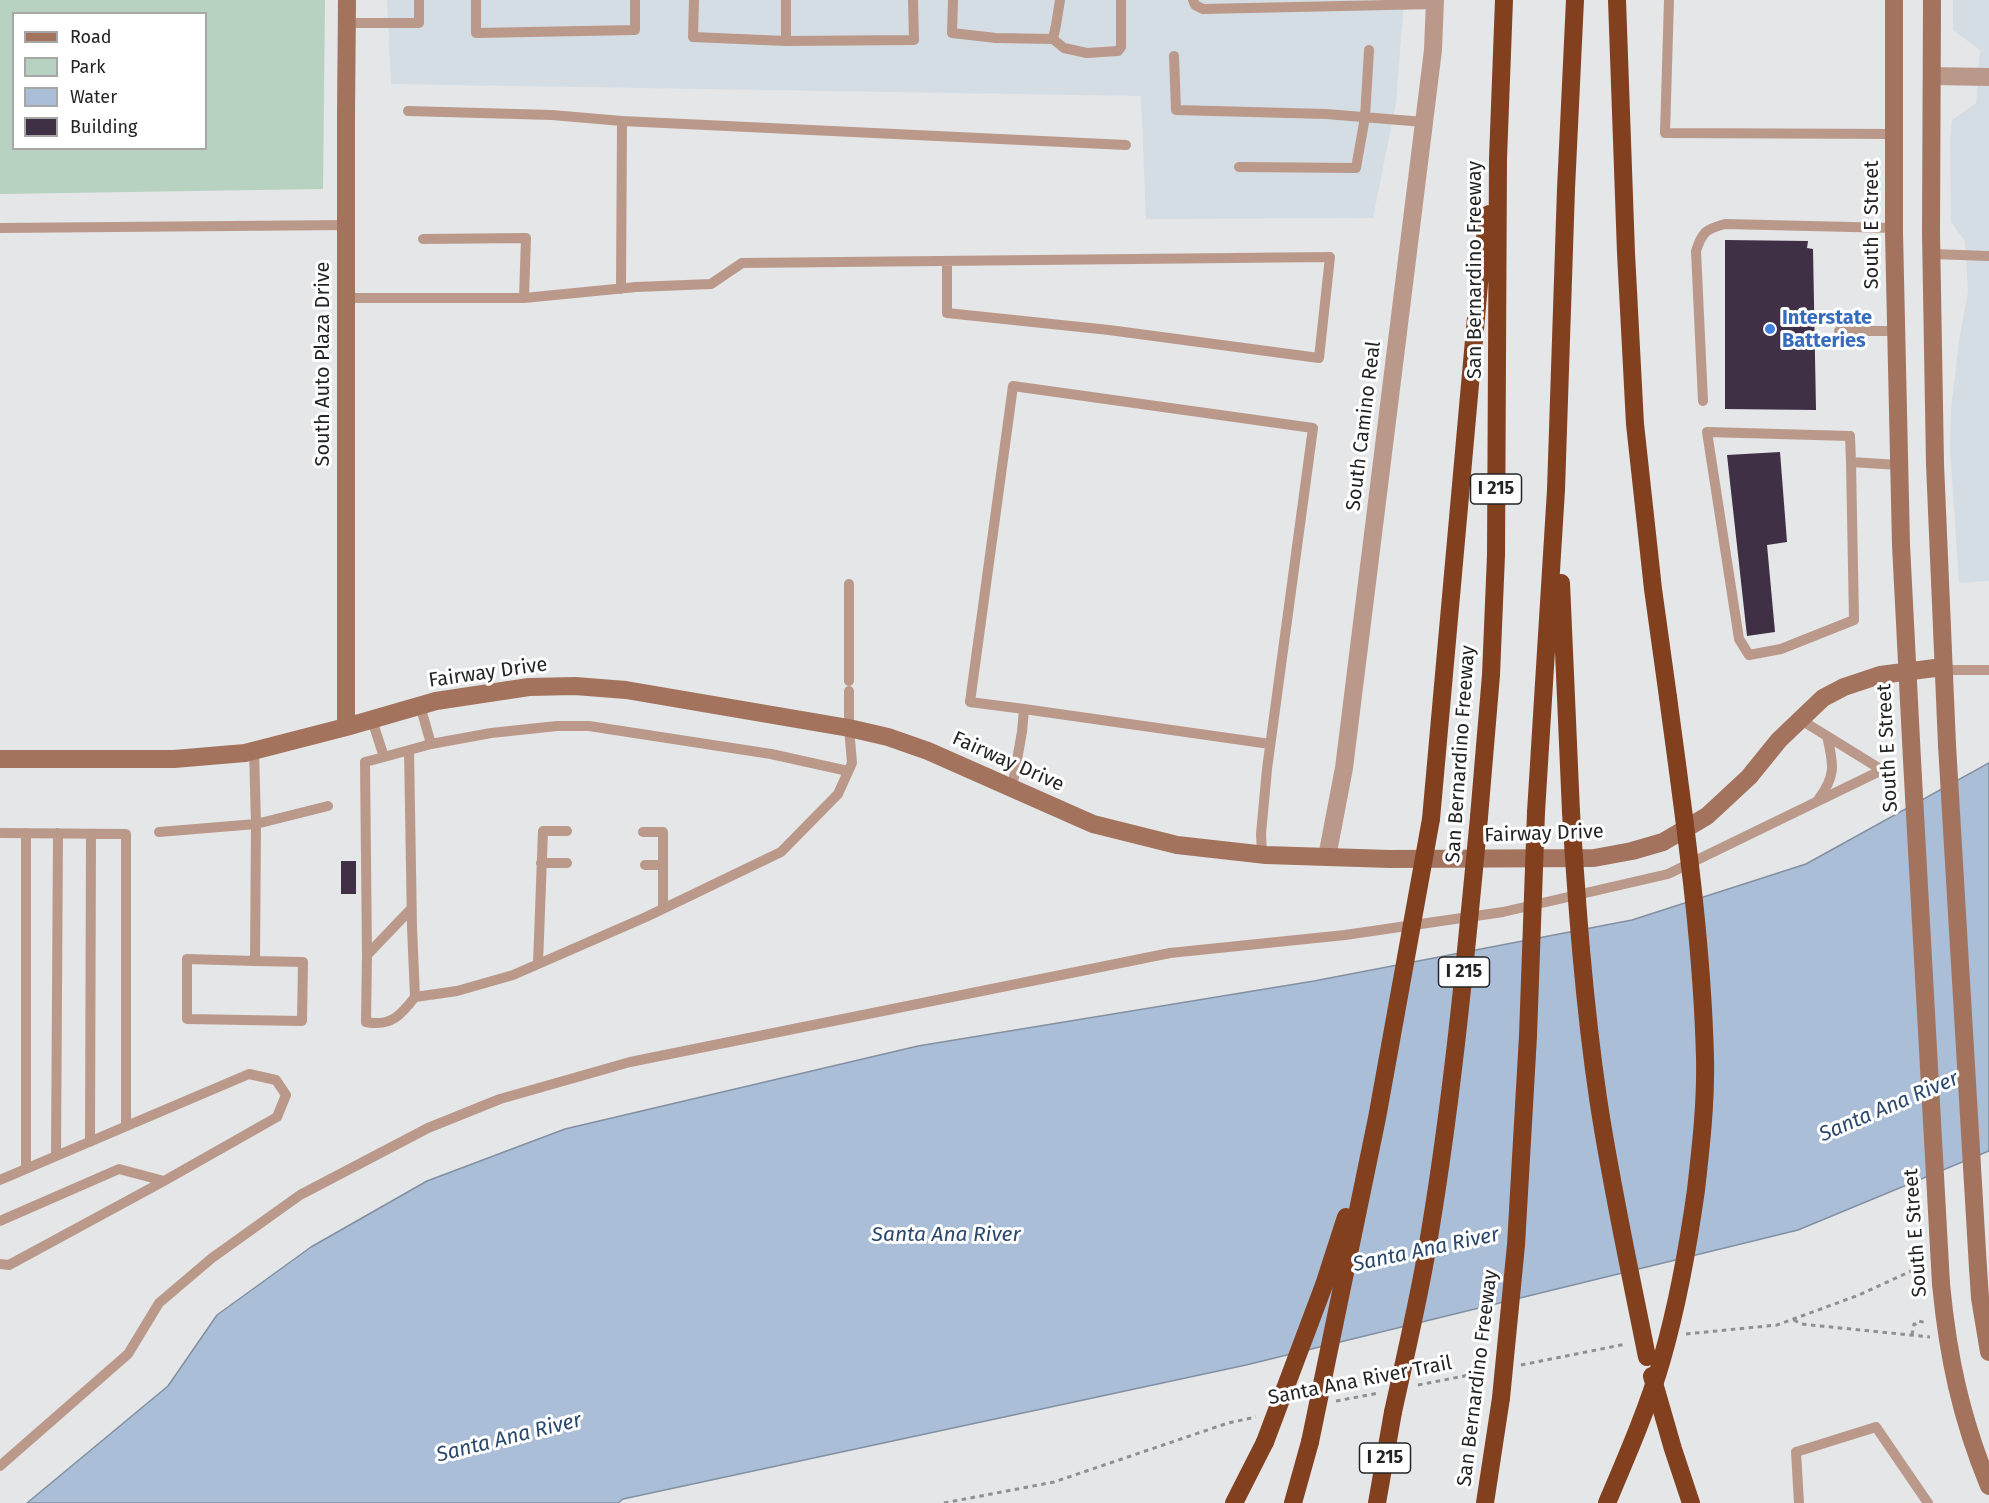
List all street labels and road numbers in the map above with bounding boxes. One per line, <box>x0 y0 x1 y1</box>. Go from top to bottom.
street label: San Bernardino Freeway <box>1463 161 1487 379</box>
street label: South E Street <box>1860 161 1884 289</box>
street label: South Auto Plaza Drive <box>311 261 335 467</box>
street label: South Camino Real <box>1342 340 1386 512</box>
road number: I 215 <box>1470 474 1522 504</box>
street label: San Bernardino Freeway <box>1441 644 1481 864</box>
street label: Fairway Drive <box>427 653 549 693</box>
street label: South E Street <box>1873 683 1903 813</box>
street label: Fairway Drive <box>948 727 1068 797</box>
street label: Fairway Drive <box>1484 820 1604 848</box>
road number: I 215 <box>1438 957 1490 987</box>
street label: South E Street <box>1900 1168 1932 1298</box>
street label: San Bernardino Freeway <box>1453 1268 1503 1488</box>
street label: Santa Ana River Trail <box>1266 1351 1454 1411</box>
road number: I 215 <box>1360 1443 1410 1473</box>

